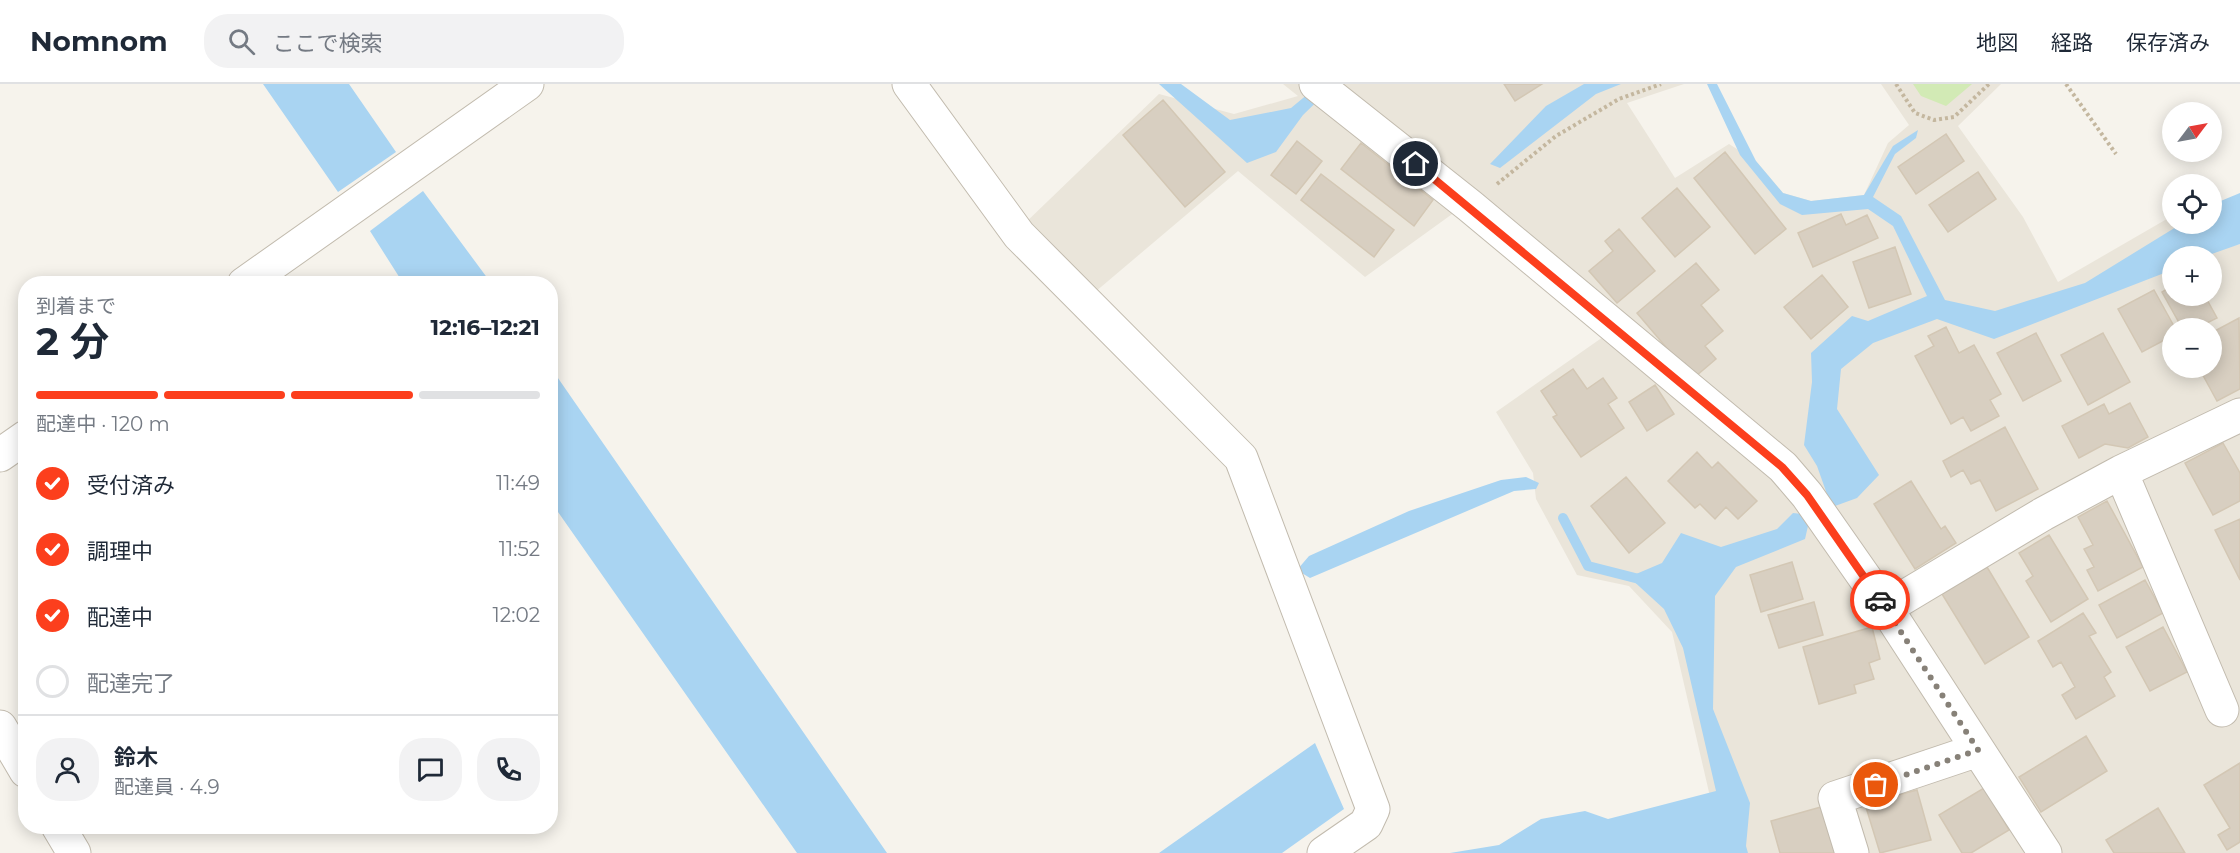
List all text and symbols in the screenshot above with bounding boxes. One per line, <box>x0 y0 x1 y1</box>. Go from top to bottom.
search box <box>204 14 624 68</box>
text: Nomnom <box>30 24 168 58</box>
icon: search <box>225 25 258 58</box>
text: ここで検索 <box>273 30 383 57</box>
text: 地図 <box>1976 30 2018 55</box>
text: 経路 <box>2051 30 2093 55</box>
text: 保存済み <box>2126 30 2210 55</box>
north arrow <box>2162 102 2222 162</box>
map controls <box>2162 102 2222 378</box>
pin <box>1390 138 1441 189</box>
icon: home <box>1399 147 1432 180</box>
button: locate <box>2162 174 2222 234</box>
button: + <box>2162 246 2222 306</box>
text: 到着まで <box>36 294 116 318</box>
text: 12:16–12:21 <box>430 314 540 341</box>
text: 2 分 <box>36 317 109 365</box>
button: − <box>2162 318 2222 378</box>
text: 配達中 · 120 m <box>36 412 170 436</box>
icon: check <box>36 467 69 500</box>
text: 11:49 <box>496 471 540 495</box>
text: 受付済み <box>87 472 175 499</box>
icon: check <box>36 533 69 566</box>
text: 11:52 <box>499 537 540 561</box>
text: 調理中 <box>87 538 153 565</box>
courier <box>1850 570 1910 630</box>
icon: car <box>1864 584 1897 617</box>
icon: check <box>36 599 69 632</box>
text: 12:02 <box>493 603 540 627</box>
text: 配達中 <box>87 604 153 631</box>
text: 配達完了 <box>87 670 175 697</box>
button: person <box>36 738 99 801</box>
button: chat <box>399 738 462 801</box>
button: phone <box>477 738 540 801</box>
text: 鈴木 <box>114 744 158 771</box>
pin <box>1850 759 1901 810</box>
icon: bag <box>1859 768 1892 801</box>
text: 配達員 · 4.9 <box>114 775 220 799</box>

